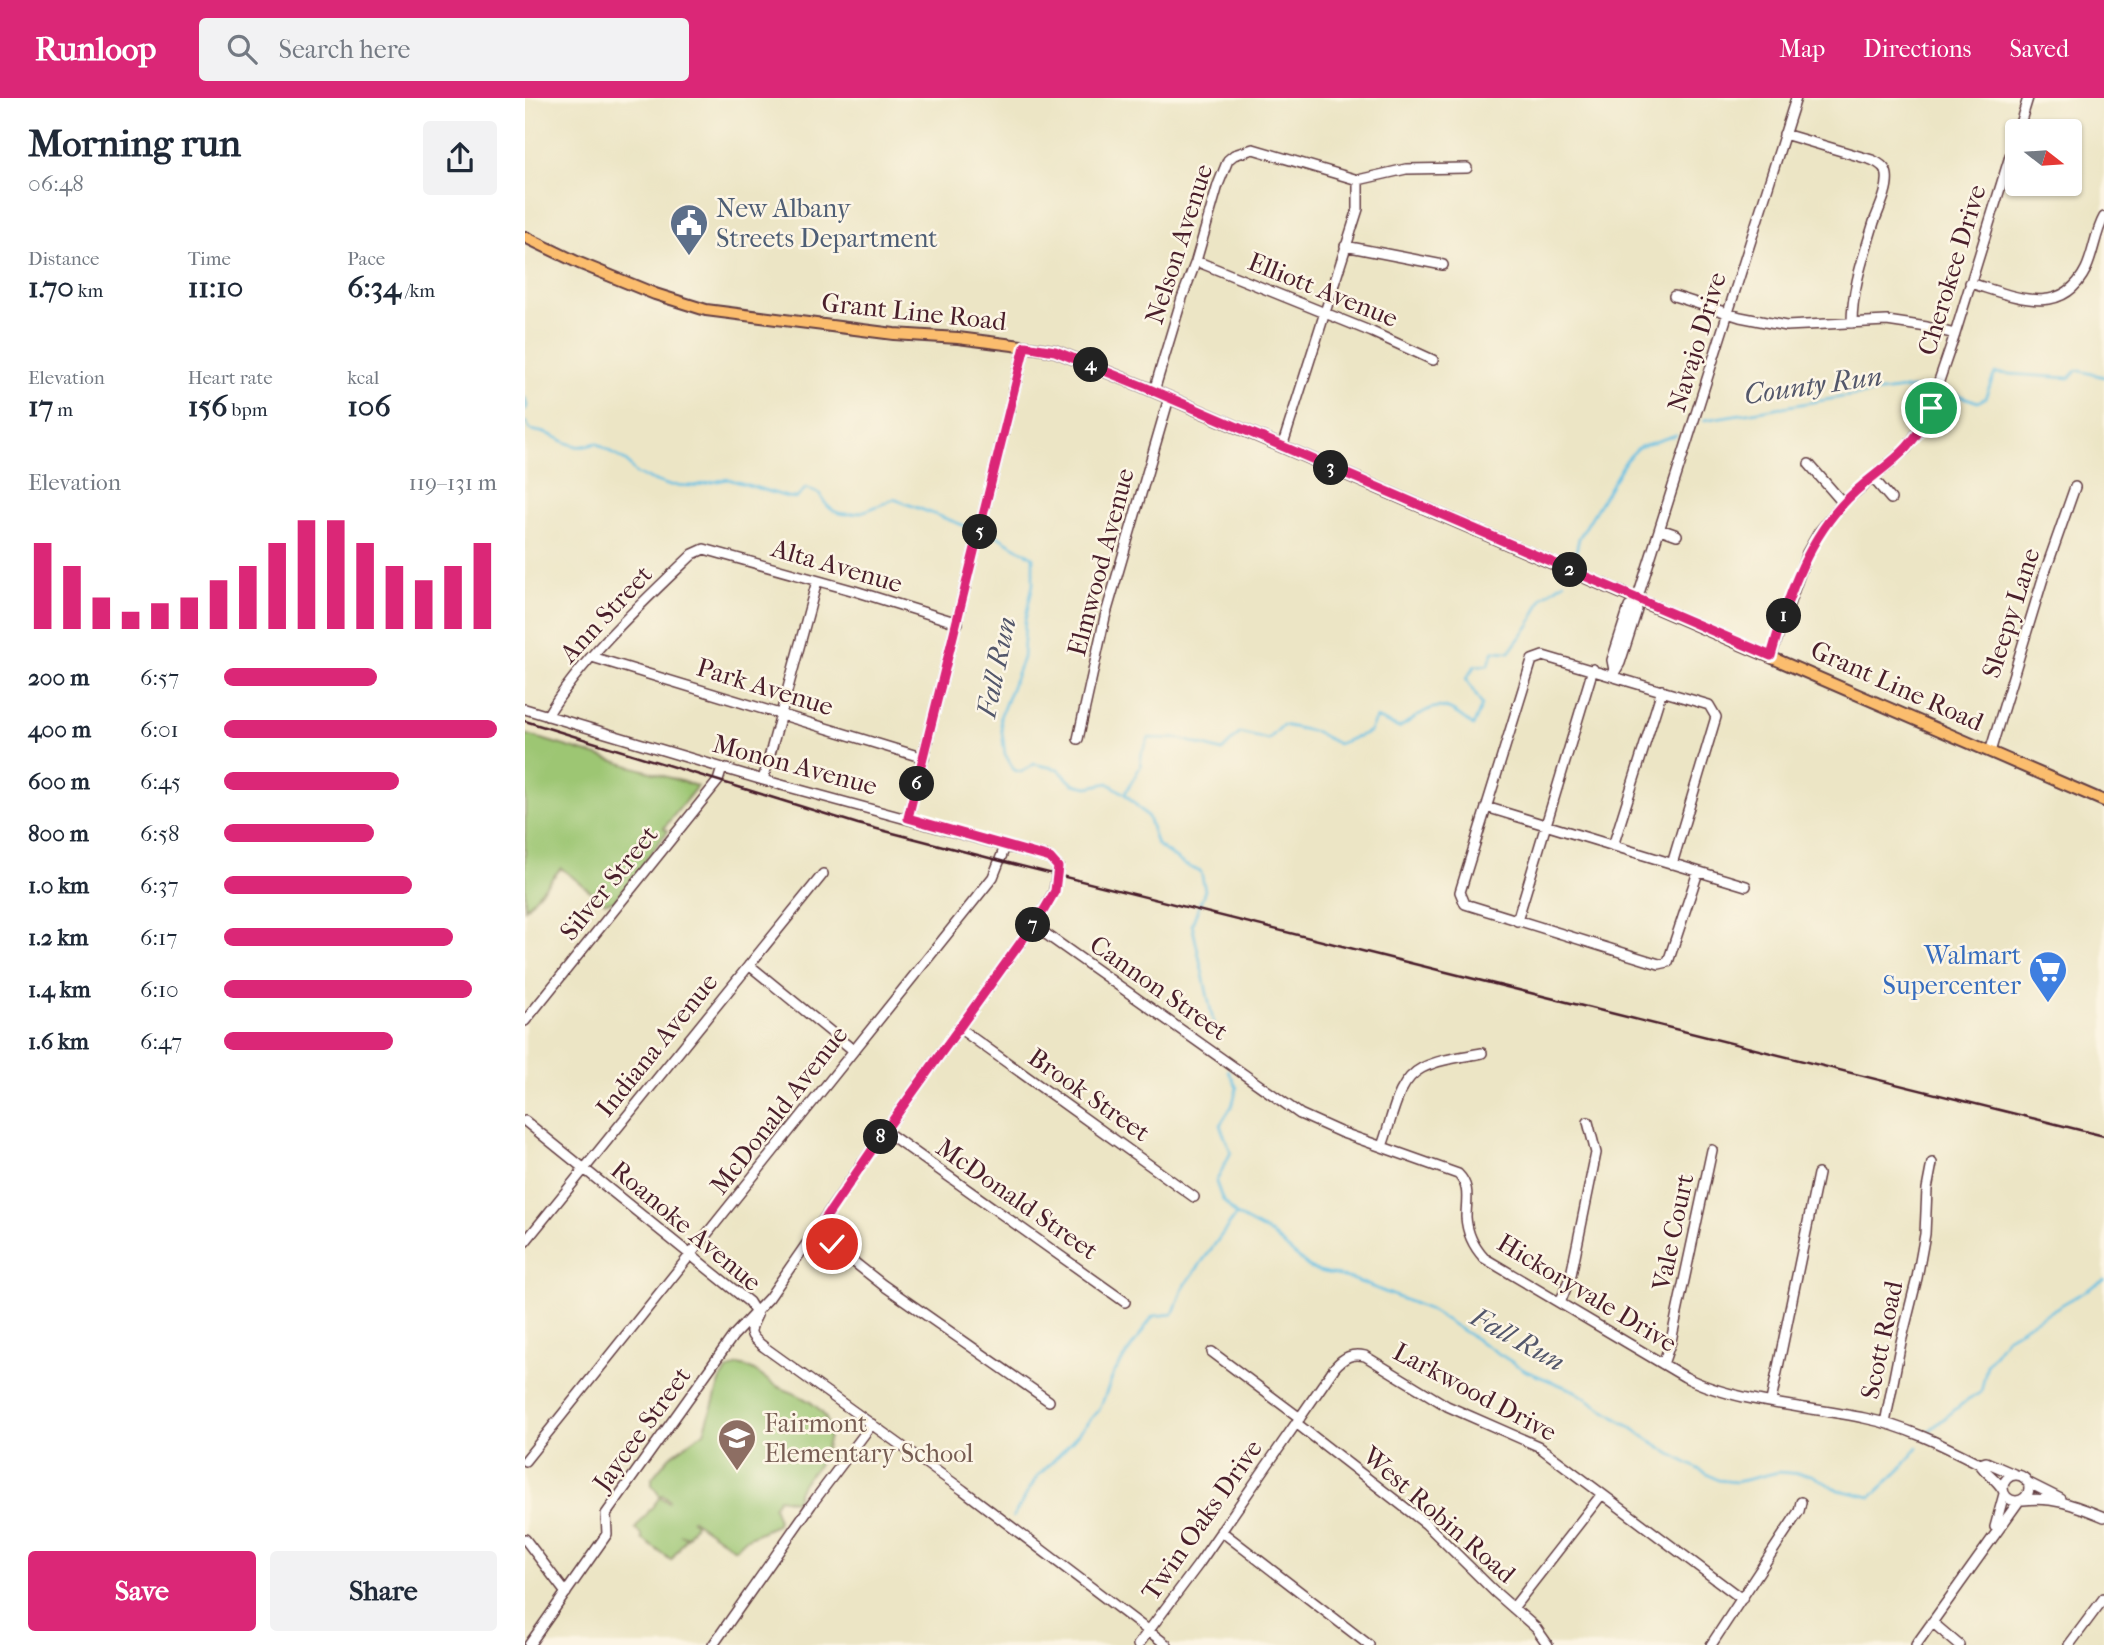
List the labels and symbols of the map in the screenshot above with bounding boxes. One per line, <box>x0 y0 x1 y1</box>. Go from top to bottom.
north arrow <box>2005 119 2083 196</box>
street label: Nelson Avenue <box>1139 160 1219 328</box>
street label: Cherokee Drive <box>1911 181 1993 359</box>
place label: New Albany Streets Department <box>716 193 938 254</box>
public building icon: New Albany Streets Department <box>668 202 710 257</box>
street label: Elliott Avenue <box>1244 246 1403 334</box>
street label: Navajo Drive <box>1661 268 1733 416</box>
street label: Grant Line Road <box>820 287 1009 337</box>
pin: 4 <box>1073 348 1109 382</box>
water label: County Run <box>1742 359 1884 411</box>
pin <box>1901 378 1961 438</box>
pin: 3 <box>1313 450 1349 486</box>
street label: Elmwood Avenue <box>1061 465 1141 659</box>
pin: 5 <box>963 514 997 550</box>
street label: Alta Avenue <box>767 532 906 599</box>
street label: Sleepy Lane <box>1975 544 2047 682</box>
pin: 2 <box>1553 552 1587 588</box>
street label: Ann Street <box>553 559 659 670</box>
pin: 1 <box>1767 598 1801 634</box>
water label: Fall Run <box>969 614 1023 721</box>
street label: Grant Line Road <box>1806 634 1989 738</box>
street label: Park Avenue <box>693 652 837 723</box>
street label: Monon Avenue <box>709 728 881 802</box>
pin: 6 <box>899 766 935 802</box>
street label: Silver Street <box>553 819 665 947</box>
pin: 7 <box>1015 908 1051 942</box>
street label: Cannon Street <box>1084 929 1235 1048</box>
place label: Walmart Supercenter <box>1883 940 2022 1001</box>
supermarket icon: Walmart Supercenter <box>2027 949 2069 1004</box>
street label: Indiana Avenue <box>590 967 724 1123</box>
street label: McDonald Avenue <box>704 1019 855 1201</box>
street label: Brook Street <box>1022 1042 1156 1149</box>
pin: 8 <box>863 1119 899 1154</box>
street label: McDonald Street <box>930 1132 1104 1267</box>
street label: Roanoke Avenue <box>604 1154 768 1298</box>
street label: Vale Court <box>1645 1170 1701 1294</box>
pin <box>802 1214 862 1274</box>
street label: Hickoryvale Drive <box>1492 1227 1683 1359</box>
street label: Scott Road <box>1854 1277 1910 1402</box>
water label: Fall Run <box>1464 1299 1571 1378</box>
street label: Larkwood Drive <box>1388 1336 1562 1448</box>
street label: Jaycee Street <box>585 1360 698 1499</box>
place label: Fairmont Elementary School <box>764 1408 973 1469</box>
school or university icon: Fairmont Elementary School <box>716 1417 758 1472</box>
street label: Twin Oaks Drive <box>1135 1433 1269 1606</box>
street label: West Robin Road <box>1355 1440 1522 1590</box>

